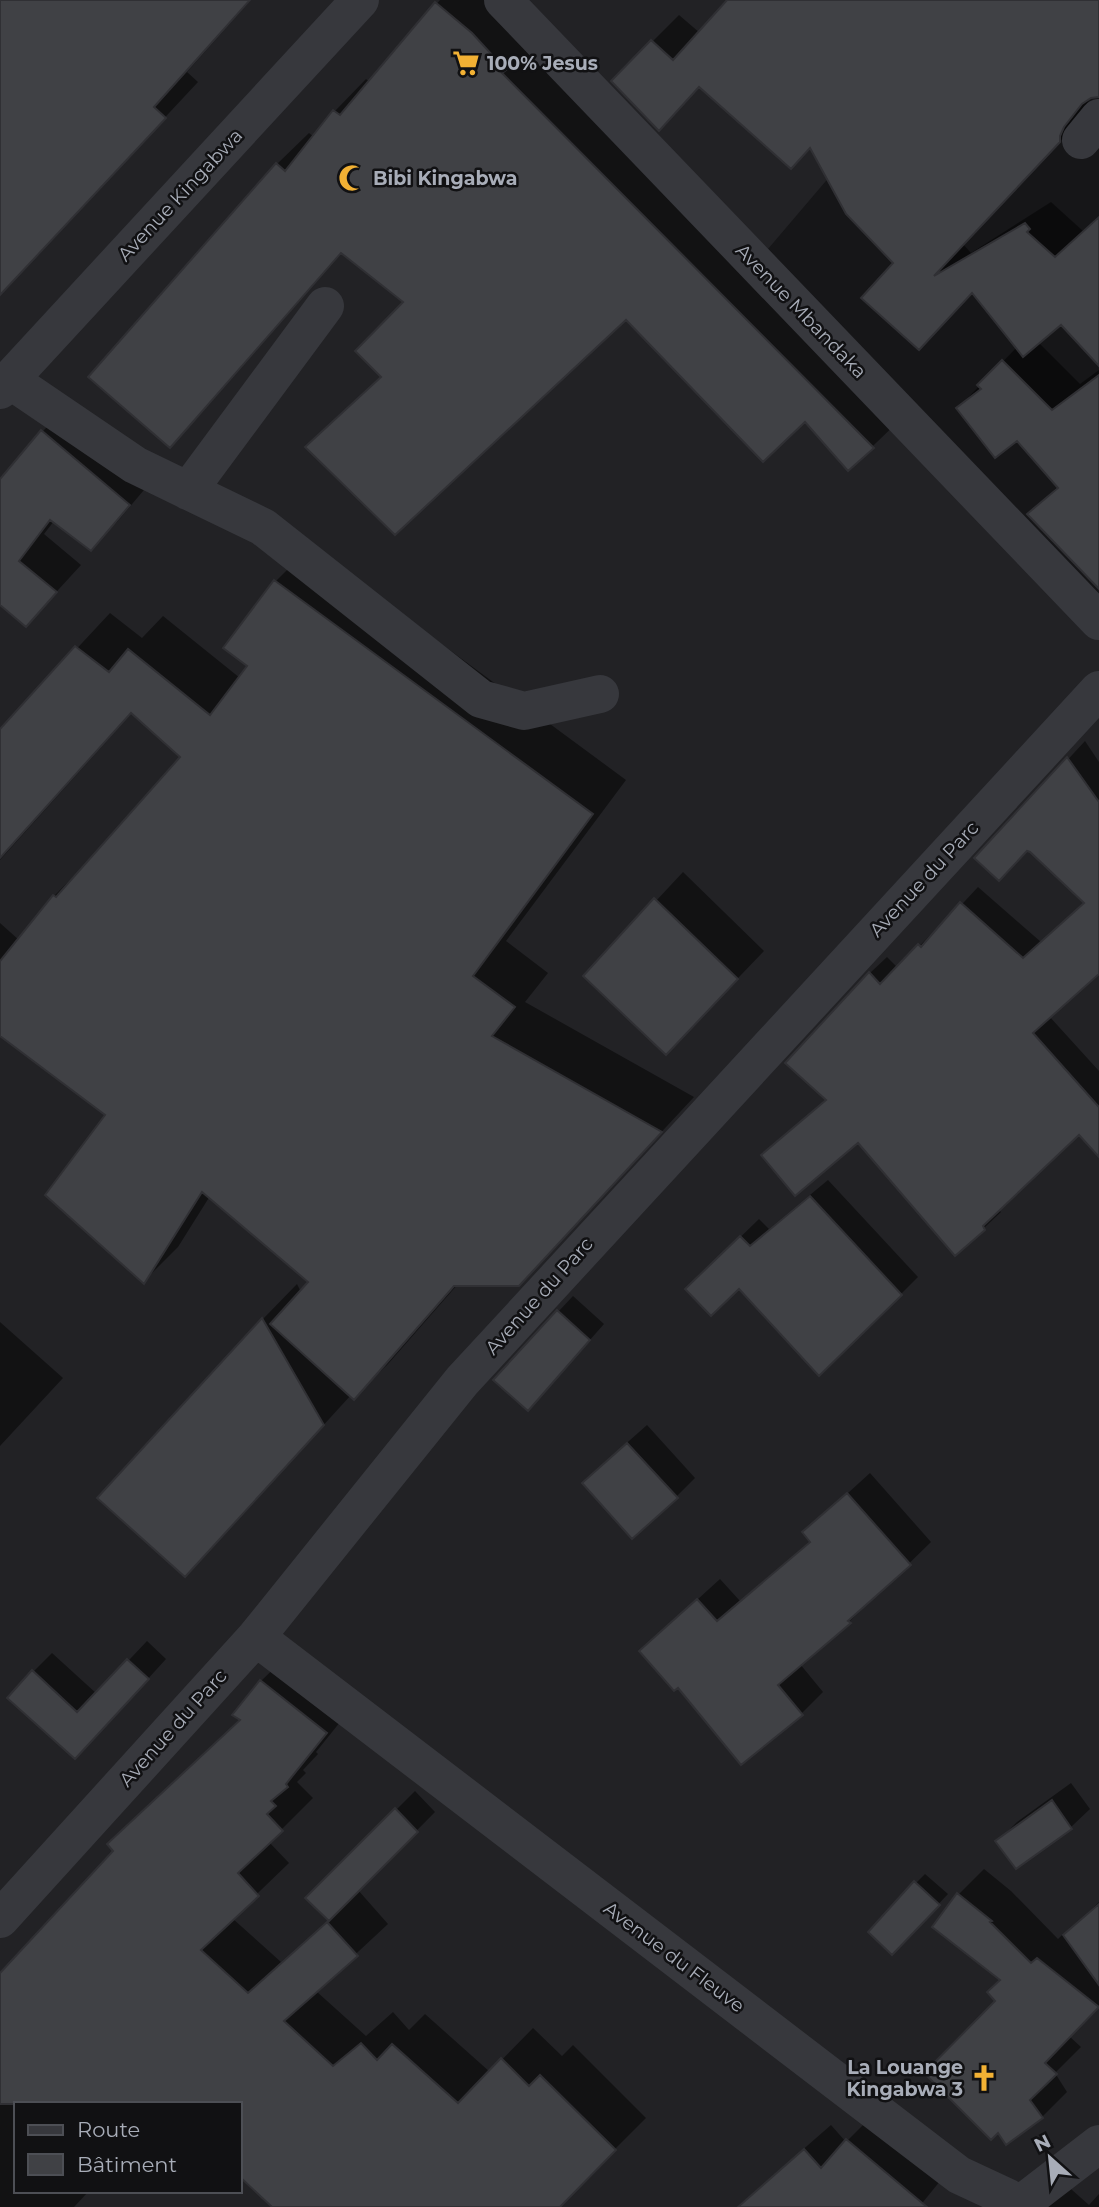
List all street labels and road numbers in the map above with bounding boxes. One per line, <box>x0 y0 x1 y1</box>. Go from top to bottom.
street label: Avenue Kingabwa <box>113 124 247 266</box>
street label: Avenue Mbandaka <box>731 239 871 383</box>
street label: Avenue du Parc <box>864 816 984 942</box>
street label: Avenue du Parc <box>480 1233 598 1359</box>
street label: Avenue du Parc <box>114 1665 232 1791</box>
street label: Avenue du Fleuve <box>599 1897 749 2017</box>

